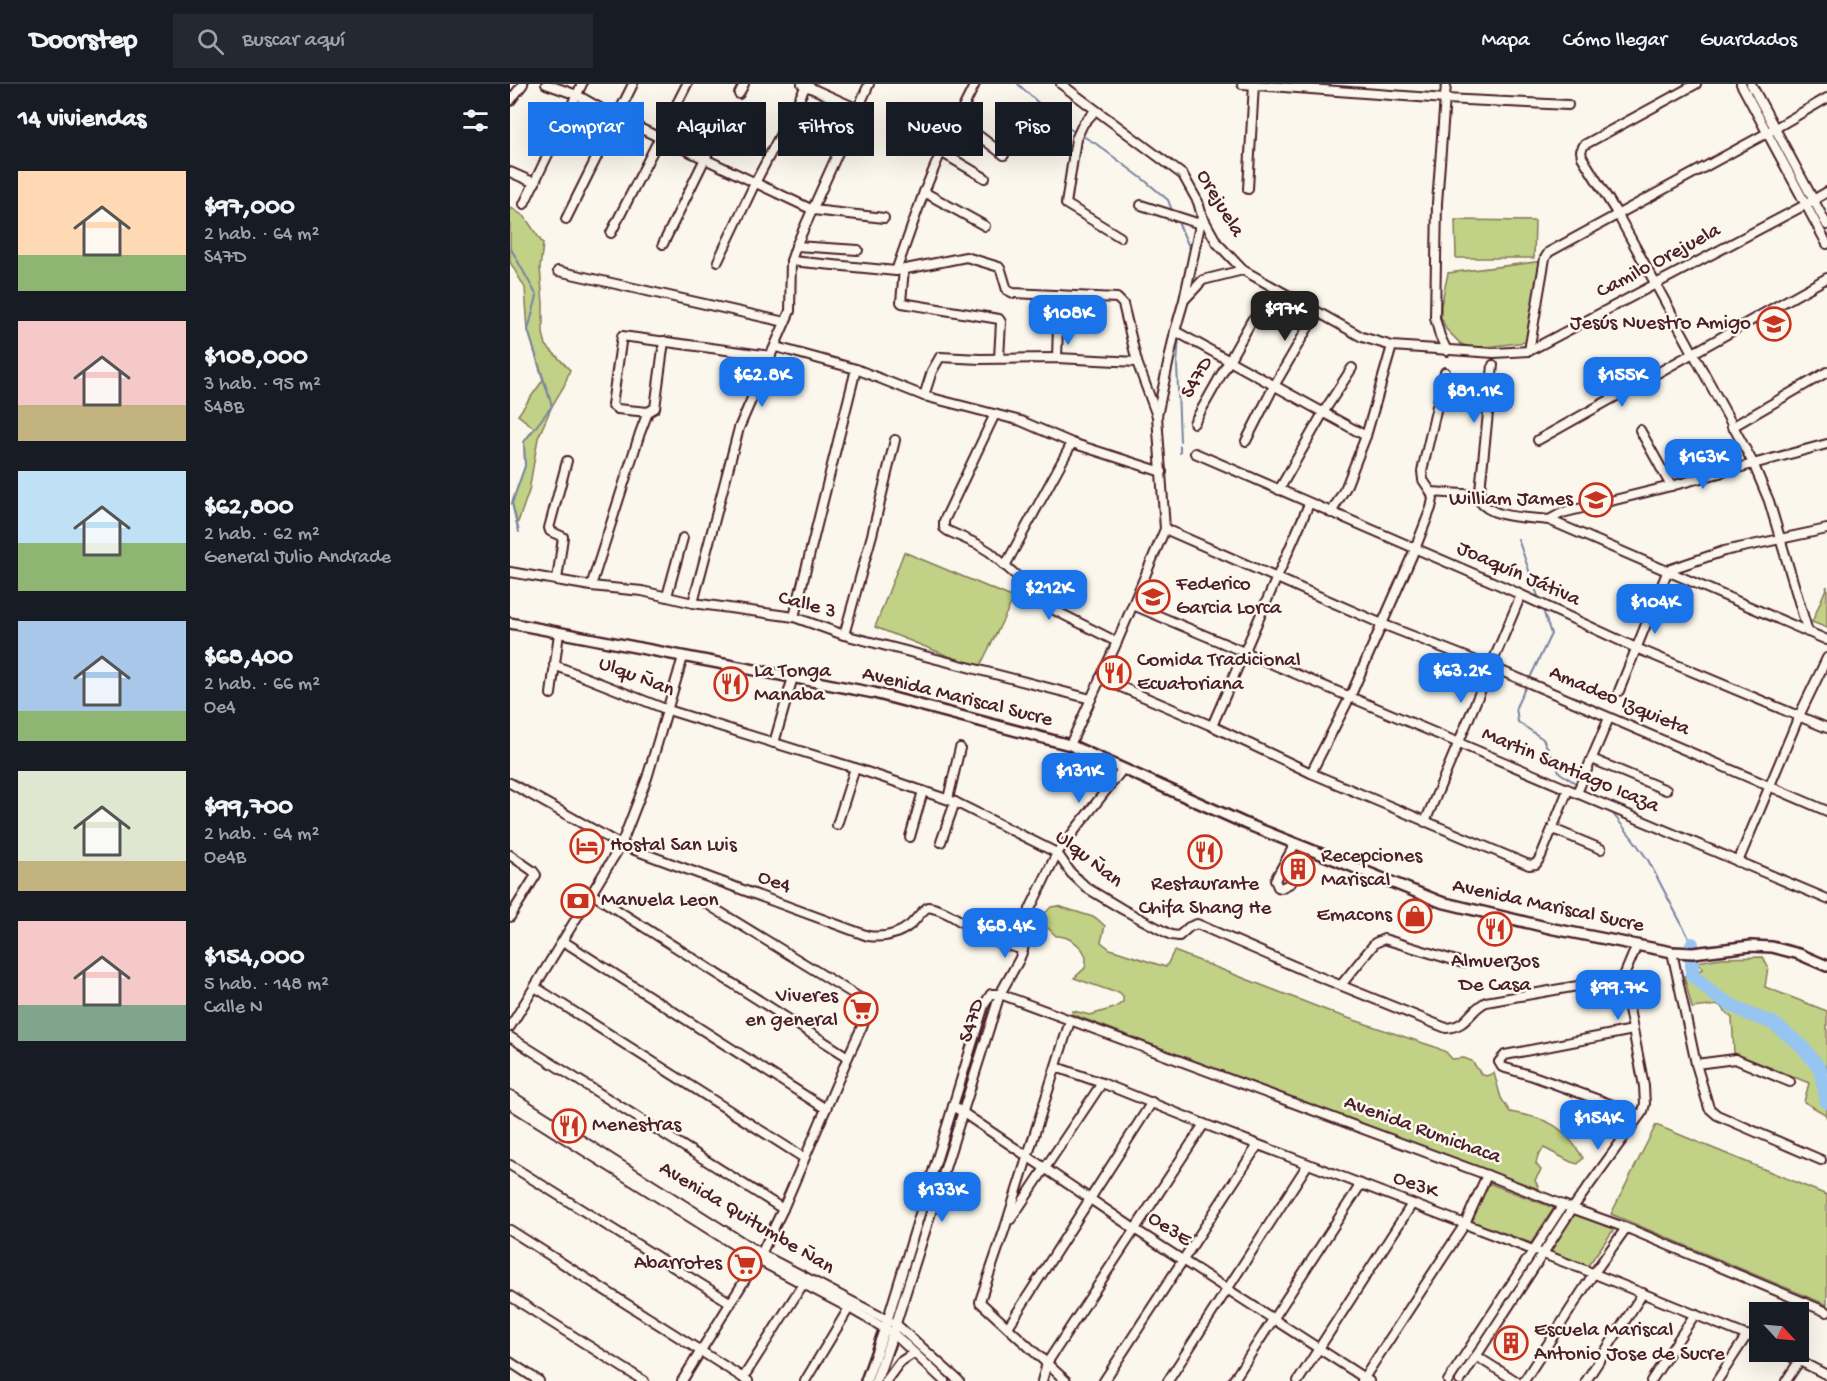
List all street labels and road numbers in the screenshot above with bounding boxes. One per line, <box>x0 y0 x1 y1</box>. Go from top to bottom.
street label: Orejuela <box>1189 166 1249 243</box>
street label: Camilo Orejuela <box>1593 218 1727 305</box>
street label: S47D <box>1176 352 1220 403</box>
street label: Joaquín Játiva <box>1452 537 1585 614</box>
street label: Calle 3 <box>775 586 839 626</box>
street label: Ulqu Ñan <box>594 652 678 704</box>
street label: Amadeo Izquieta <box>1545 661 1694 743</box>
street label: Avenida Mariscal Sucre <box>859 662 1056 734</box>
street label: Martin Santiago Icaza <box>1477 722 1664 820</box>
street label: Ulqu Ñan <box>1049 826 1127 894</box>
street label: Oe4 <box>754 866 794 900</box>
street label: Avenida Mariscal Sucre <box>1450 874 1647 940</box>
street label: S47D <box>955 996 992 1046</box>
street label: Avenida Rumichaca <box>1340 1091 1505 1171</box>
street label: Avenida Quitumbe Ñan <box>654 1157 838 1281</box>
street label: Oe3K <box>1389 1166 1443 1207</box>
street label: Oe3E <box>1142 1207 1196 1254</box>

